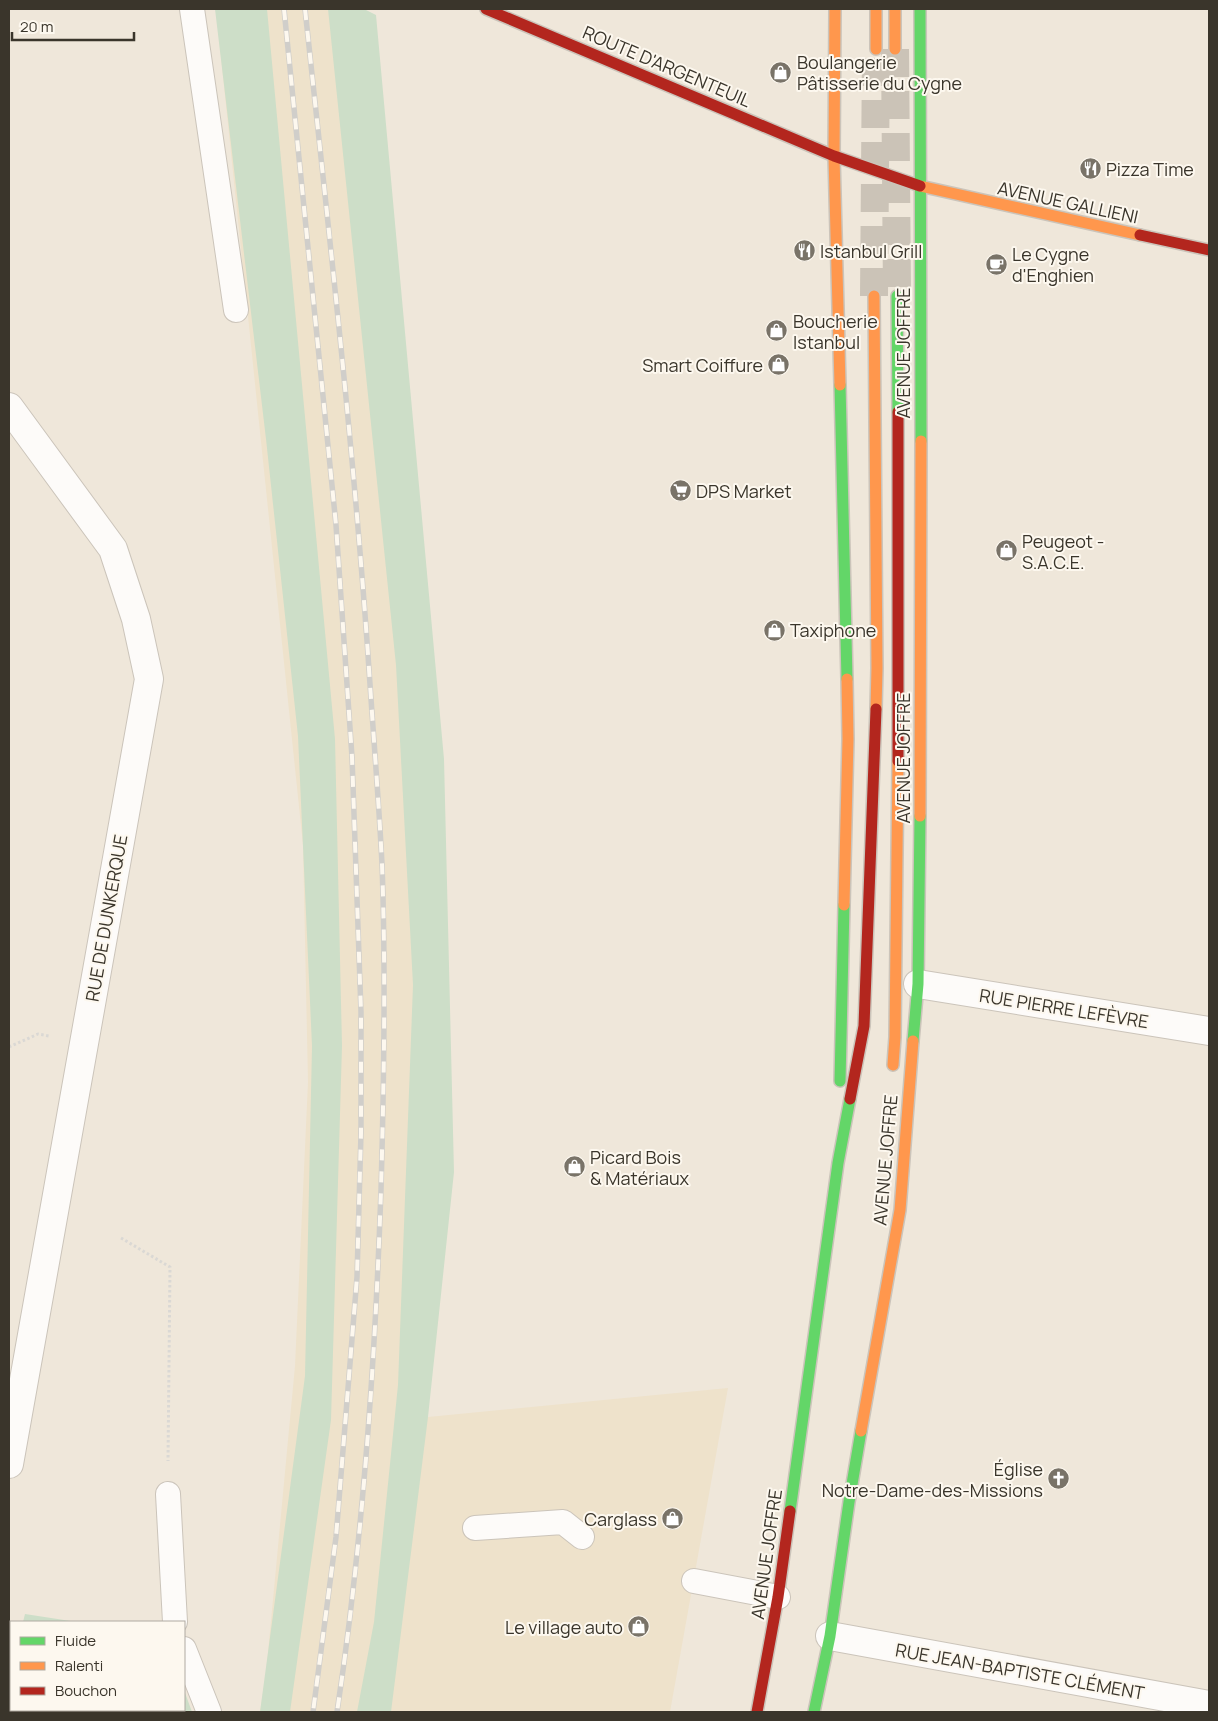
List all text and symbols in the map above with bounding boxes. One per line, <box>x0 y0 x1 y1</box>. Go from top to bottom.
scale bar <box>12 10 135 42</box>
text: 20 m <box>20 16 53 37</box>
street label: ROUTE D'ARGENTEUIL <box>579 20 755 112</box>
place label: Boulangerie Pâtisserie du Cygne <box>797 50 962 95</box>
shop icon: Boulangerie Pâtisserie du Cygne <box>769 60 793 84</box>
restaurant icon: Pizza Time <box>1078 157 1102 181</box>
place label: Pizza Time <box>1106 157 1194 181</box>
street label: AVENUE GALLIENI <box>995 175 1141 229</box>
restaurant icon: Istanbul Grill <box>792 239 816 263</box>
place label: Istanbul Grill <box>820 239 923 263</box>
place label: Le Cygne d'Enghien <box>1012 242 1094 287</box>
cafe icon: Le Cygne d'Enghien <box>984 252 1008 276</box>
street label: AVENUE JOFFRE <box>891 287 915 419</box>
place label: Boucherie Istanbul <box>793 309 878 354</box>
shop icon: Boucherie Istanbul <box>765 319 789 343</box>
place label: Smart Coiffure <box>642 353 763 377</box>
shop icon: Smart Coiffure <box>767 353 791 377</box>
supermarket icon: DPS Market <box>668 479 692 503</box>
place label: DPS Market <box>696 479 792 503</box>
place label: Peugeot - S.A.C.E. <box>1022 529 1104 574</box>
shop icon: Peugeot - S.A.C.E. <box>994 539 1018 563</box>
shop icon: Taxiphone <box>762 618 786 642</box>
place label: Taxiphone <box>790 618 876 642</box>
street label: AVENUE JOFFRE <box>891 692 915 824</box>
street label: RUE DE DUNKERQUE <box>80 833 132 1003</box>
street label: RUE PIERRE LEFÈVRE <box>978 983 1150 1033</box>
street label: AVENUE JOFFRE <box>867 1094 903 1226</box>
place label: Picard Bois & Matériaux <box>590 1145 690 1190</box>
shop icon: Picard Bois & Matériaux <box>562 1155 586 1179</box>
place label: Église Notre-Dame-des-Missions <box>822 1457 1043 1502</box>
church icon: Église Notre-Dame-des-Missions <box>1047 1467 1071 1491</box>
street label: AVENUE JOFFRE <box>745 1487 787 1621</box>
place label: Carglass <box>584 1507 657 1531</box>
shop icon: Carglass <box>661 1507 685 1531</box>
place label: Le village auto <box>505 1615 623 1639</box>
shop icon: Le village auto <box>627 1615 651 1639</box>
legend <box>10 1621 185 1711</box>
text: Fluide <box>55 1630 96 1651</box>
street label: RUE JEAN-BAPTISTE CLÉMENT <box>894 1637 1147 1705</box>
text: Ralenti <box>55 1655 103 1676</box>
text: Bouchon <box>55 1680 117 1701</box>

